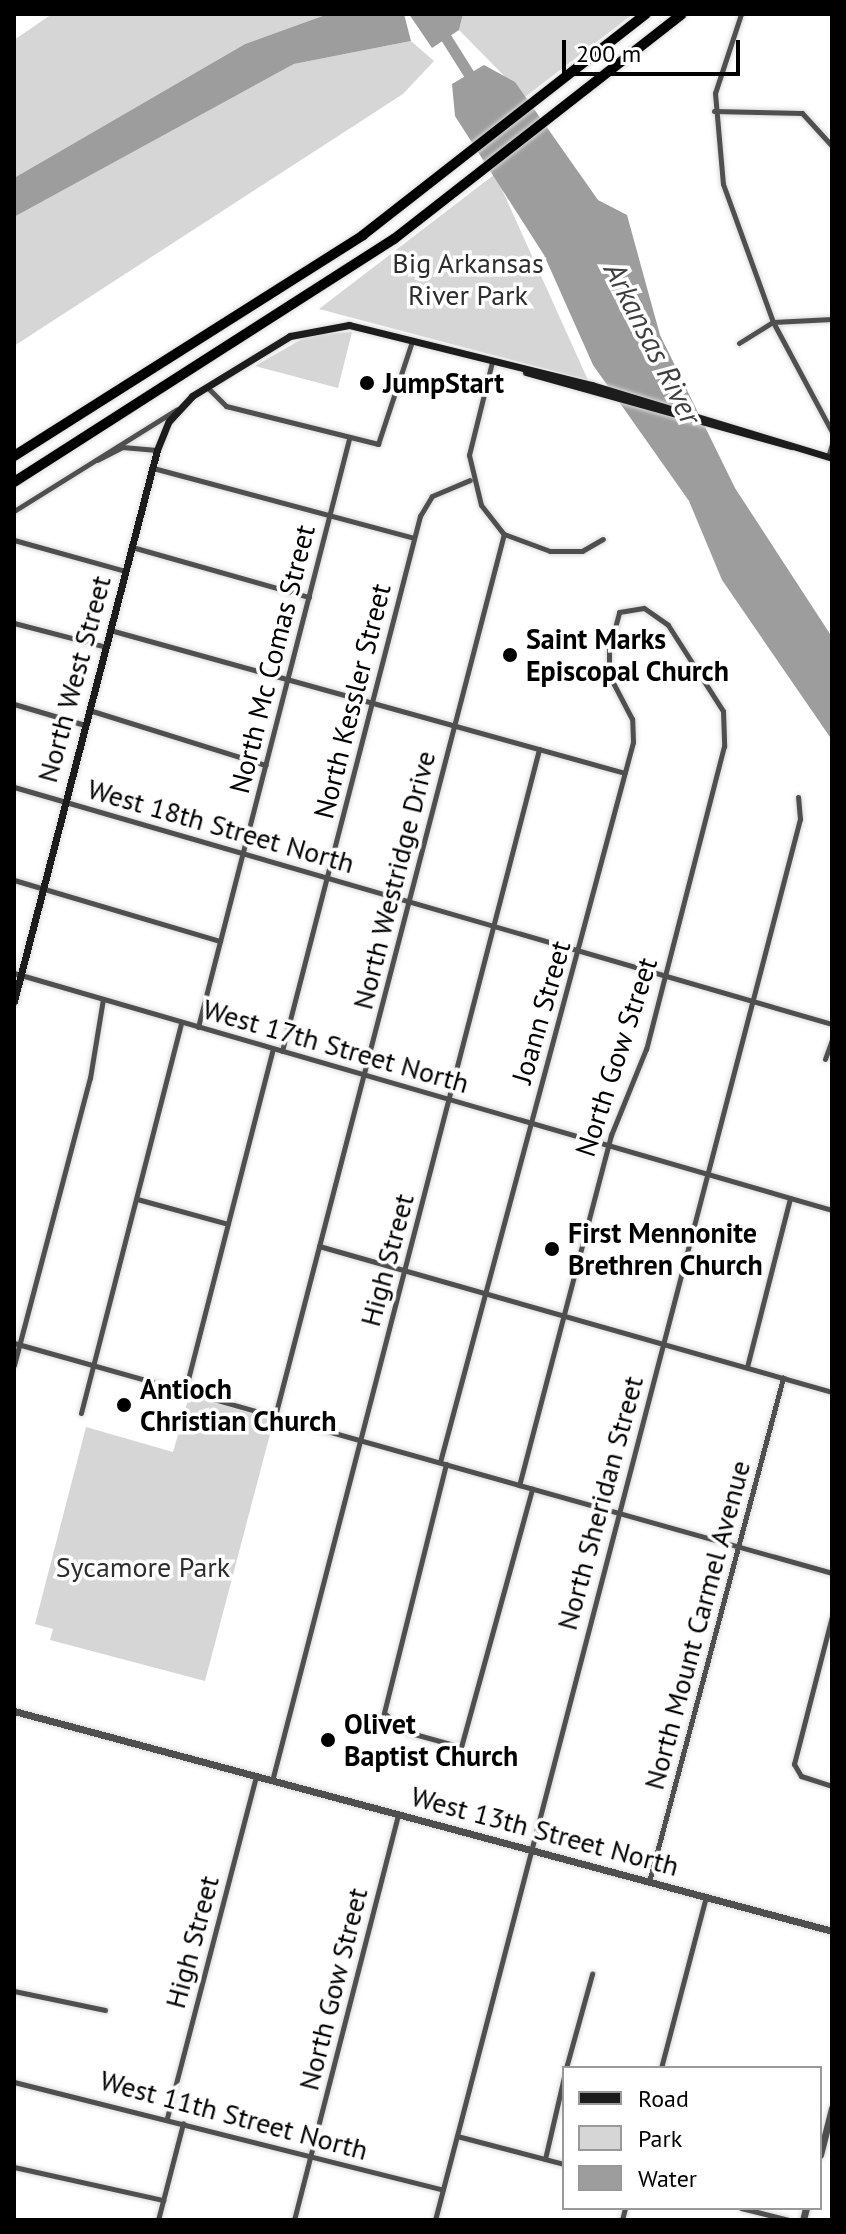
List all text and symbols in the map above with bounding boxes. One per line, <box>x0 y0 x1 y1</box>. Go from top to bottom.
scale bar <box>566 24 744 74</box>
text: 200 m <box>576 38 641 69</box>
park label: Big Arkansas River Park <box>392 246 544 312</box>
water label: Arkansas River <box>597 256 709 430</box>
place label: JumpStart <box>383 366 504 400</box>
marker: JumpStart <box>358 374 376 392</box>
street label: North Mc Comas Street <box>222 521 322 797</box>
street label: North West Street <box>30 572 118 786</box>
street label: North Kessler Street <box>307 580 397 822</box>
place label: Saint Marks Episcopal Church <box>526 622 729 688</box>
marker: Saint Marks Episcopal Church <box>501 646 519 664</box>
street label: North Westridge Drive <box>346 747 442 1013</box>
street label: West 18th Street North <box>84 772 358 880</box>
street label: Joann Street <box>505 937 577 1087</box>
street label: North Gow Street <box>568 953 664 1161</box>
street label: West 17th Street North <box>199 992 473 1100</box>
street label: High Street <box>353 1190 421 1330</box>
place label: First Mennonite Brethren Church <box>568 1216 763 1282</box>
marker: First Mennonite Brethren Church <box>543 1240 561 1258</box>
place label: Antioch Christian Church <box>140 1372 337 1438</box>
street label: North Sheridan Street <box>550 1373 650 1633</box>
marker: Antioch Christian Church <box>115 1396 133 1414</box>
street label: North Mount Carmel Avenue <box>637 1456 757 1794</box>
park label: Sycamore Park <box>56 1550 230 1584</box>
place label: Olivet Baptist Church <box>344 1707 519 1773</box>
marker: Olivet Baptist Church <box>319 1731 337 1749</box>
street label: West 13th Street North <box>407 1779 683 1883</box>
street label: High Street <box>158 1872 226 2012</box>
street label: North Gow Street <box>292 1884 374 2094</box>
street label: West 11th Street North <box>96 2063 372 2167</box>
legend <box>562 2066 822 2210</box>
text: Road <box>638 2083 689 2114</box>
text: Park <box>638 2123 682 2154</box>
text: Water <box>638 2163 697 2194</box>

